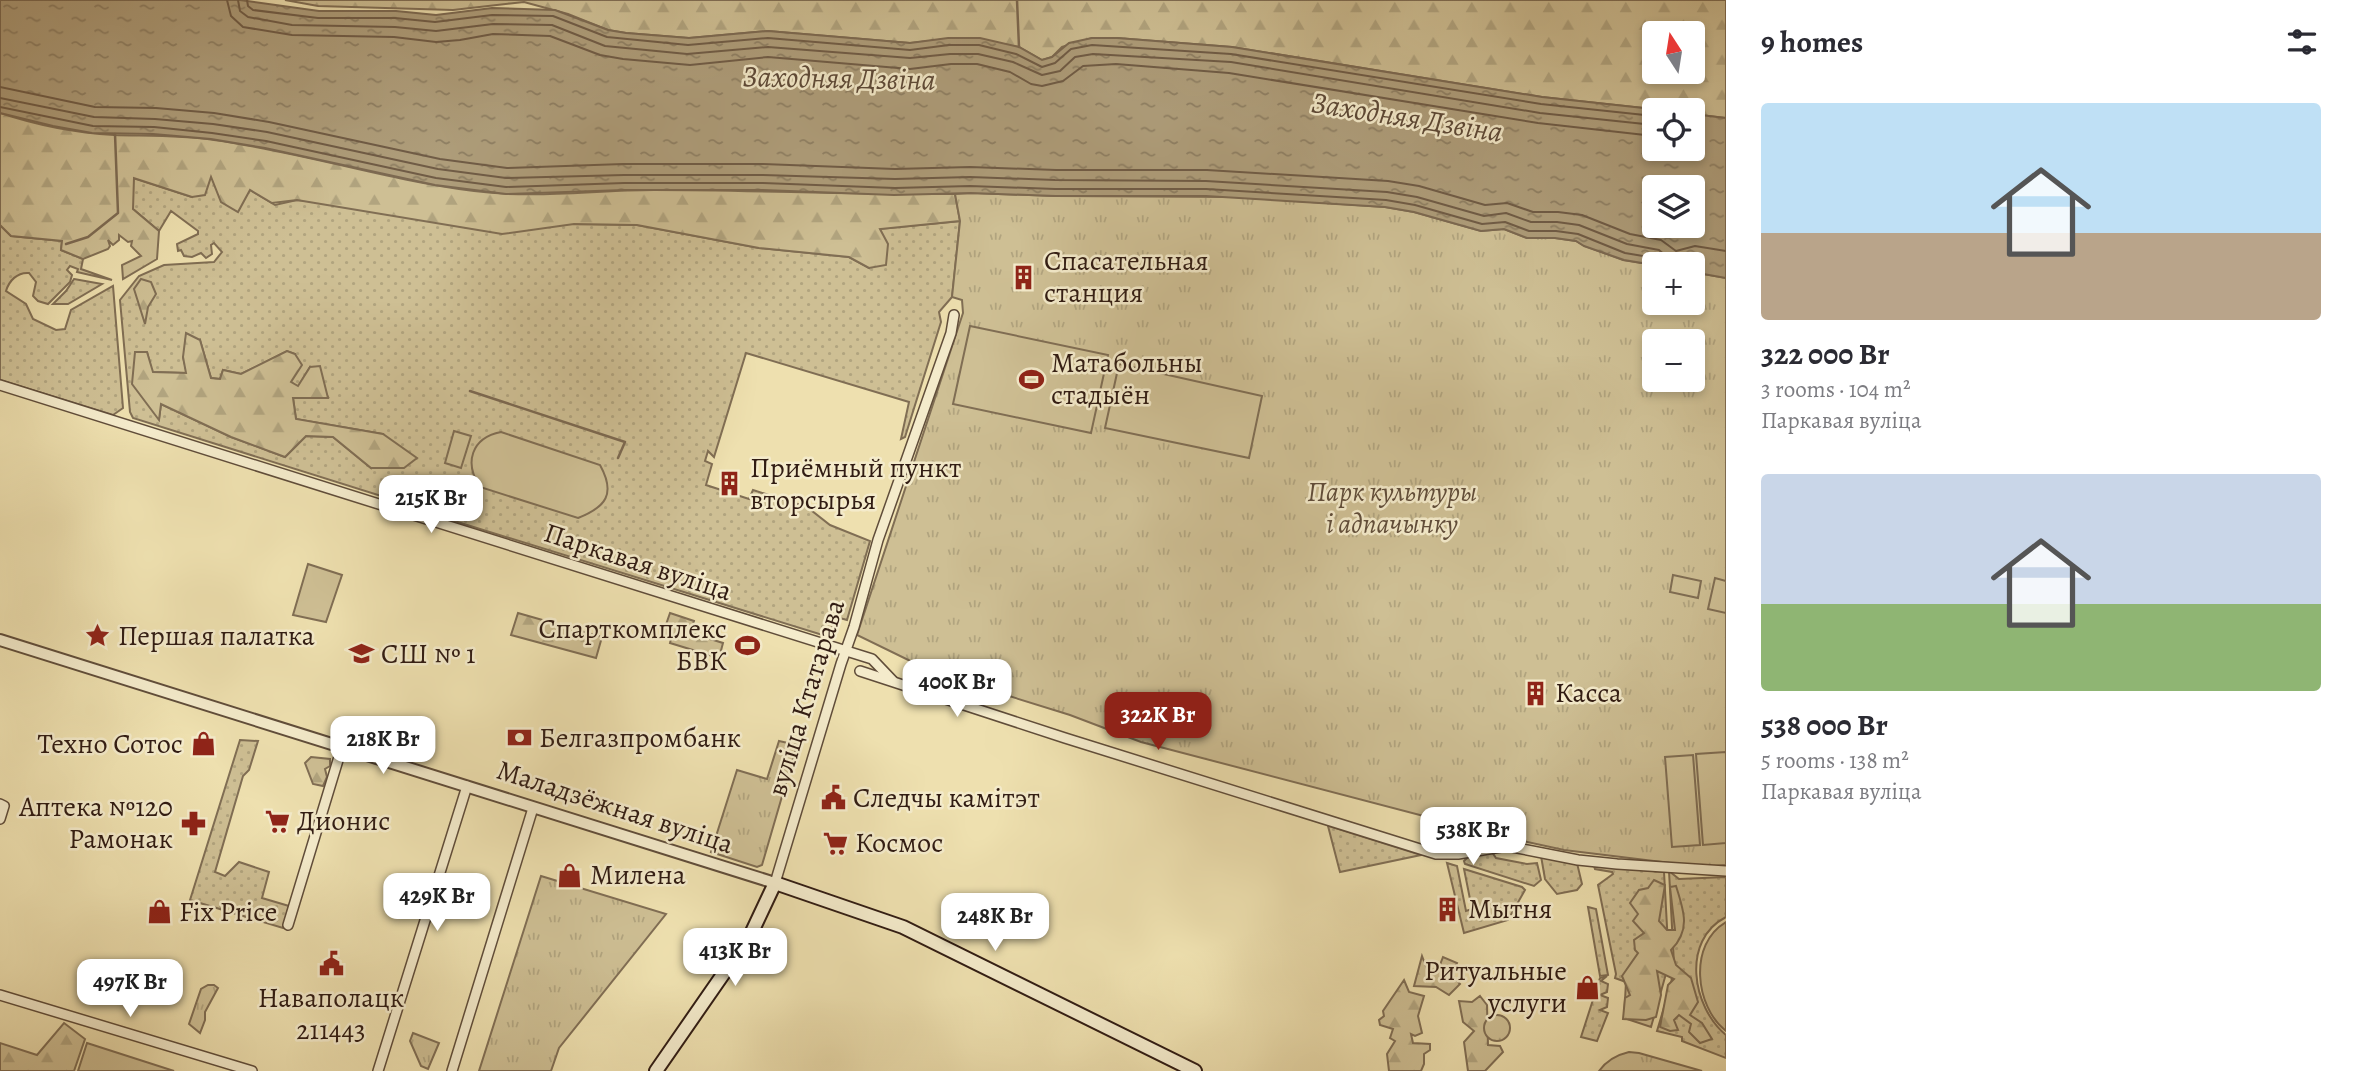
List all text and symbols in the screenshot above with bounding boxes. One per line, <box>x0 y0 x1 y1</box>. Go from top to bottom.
north arrow <box>1642 21 1704 84</box>
map controls <box>1642 21 1705 392</box>
text: 9 homes <box>1761 22 1863 62</box>
icon: filters <box>2283 23 2321 61</box>
water label: Заходняя Дзвіна <box>742 56 936 100</box>
water label: Заходняя Дзвіна <box>1308 82 1506 152</box>
button: locate <box>1642 98 1705 161</box>
icon: home <box>1978 149 2104 275</box>
button: layers <box>1642 175 1705 238</box>
place label: Спасательная станция <box>1044 242 1209 312</box>
button: + <box>1642 252 1705 315</box>
building icon: Спасательная станция <box>1010 263 1038 291</box>
button: − <box>1642 329 1705 392</box>
text: 322 000 Br <box>1761 334 1890 374</box>
place label: Матабольны стадыён <box>1051 344 1203 414</box>
sports icon: Матабольны стадыён <box>1017 365 1045 393</box>
text: 3 rooms · 104 m² <box>1761 374 1910 405</box>
text: Паркавая вуліца <box>1761 405 1922 436</box>
place label: Приёмный пункт вторсырья <box>750 449 961 519</box>
building icon: Приёмный пункт вторсырья <box>716 470 744 498</box>
park label: Парк культуры і адпачынку <box>1307 473 1477 543</box>
pin: 215K Br <box>366 476 496 535</box>
text: 215K Br <box>395 482 467 513</box>
street label: Паркавая вуліца <box>539 514 737 610</box>
icon: home <box>1978 520 2104 646</box>
street label: вуліца Ктатарава <box>758 595 854 801</box>
place label: Спарткомплекс БВК <box>538 610 727 680</box>
place label: Першая палатка <box>118 617 315 655</box>
place icon: Першая палатка <box>84 622 112 650</box>
sports icon: Спарткомплекс БВК <box>733 631 761 659</box>
place label: СШ № 1 <box>381 635 476 673</box>
school or university icon: СШ № 1 <box>347 640 375 668</box>
pin: 400K Br <box>892 660 1022 719</box>
text: 400K Br <box>919 666 995 697</box>
place label: Касса <box>1555 674 1622 712</box>
building icon: Касса <box>1521 679 1549 707</box>
pin: 322K Br <box>1093 692 1223 752</box>
text: 322K Br <box>1121 699 1195 730</box>
text: 538 000 Br <box>1761 705 1888 745</box>
pin: 218K Br <box>318 716 448 776</box>
place label: Белгазпромбанк <box>539 719 741 757</box>
text: 218K Br <box>346 723 420 754</box>
bank icon: Белгазпромбанк <box>505 724 533 752</box>
place label: Техно Сотос <box>38 725 183 763</box>
shop icon: Техно Сотос <box>189 730 217 758</box>
text: 5 rooms · 138 m² <box>1761 745 1909 776</box>
street label: Маладзёжная вуліца <box>492 751 738 863</box>
text: Паркавая вуліца <box>1761 776 1922 807</box>
place label: Следчы камітэт <box>853 779 1040 817</box>
public building icon: Следчы камітэт <box>819 784 847 812</box>
place label: Аптека №120 Рамонак <box>18 788 173 858</box>
place label: Дионис <box>297 802 390 840</box>
supermarket icon: Дионис <box>263 807 291 835</box>
pin: 538K Br <box>1408 808 1538 867</box>
pharmacy icon: Аптека №120 Рамонак <box>179 809 207 837</box>
text: 538K Br <box>1436 814 1510 845</box>
place label: Космос <box>855 824 943 862</box>
supermarket icon: Космос <box>821 829 849 857</box>
place label: Милена <box>590 856 686 894</box>
shop icon: Милена <box>556 861 584 889</box>
pin: 429K Br <box>372 874 502 933</box>
text: 429K Br <box>399 880 475 911</box>
place label: Мытня <box>1468 890 1552 928</box>
place label: Fix Price <box>179 893 277 931</box>
pin: 248K Br <box>930 894 1060 953</box>
building icon: Мытня <box>1434 895 1462 923</box>
shop icon: Fix Price <box>145 898 173 926</box>
text: 248K Br <box>957 900 1033 931</box>
pin: 413K Br <box>670 928 800 988</box>
text: 413K Br <box>699 935 771 966</box>
public building icon: Наваполацк 211443 <box>317 950 345 978</box>
place label: Ритуальные услуги <box>1424 952 1567 1022</box>
pin: 497K Br <box>65 960 195 1019</box>
text: 497K Br <box>93 966 167 997</box>
shop icon: Ритуальные услуги <box>1573 973 1601 1001</box>
place label: Наваполацк 211443 <box>258 979 404 1049</box>

